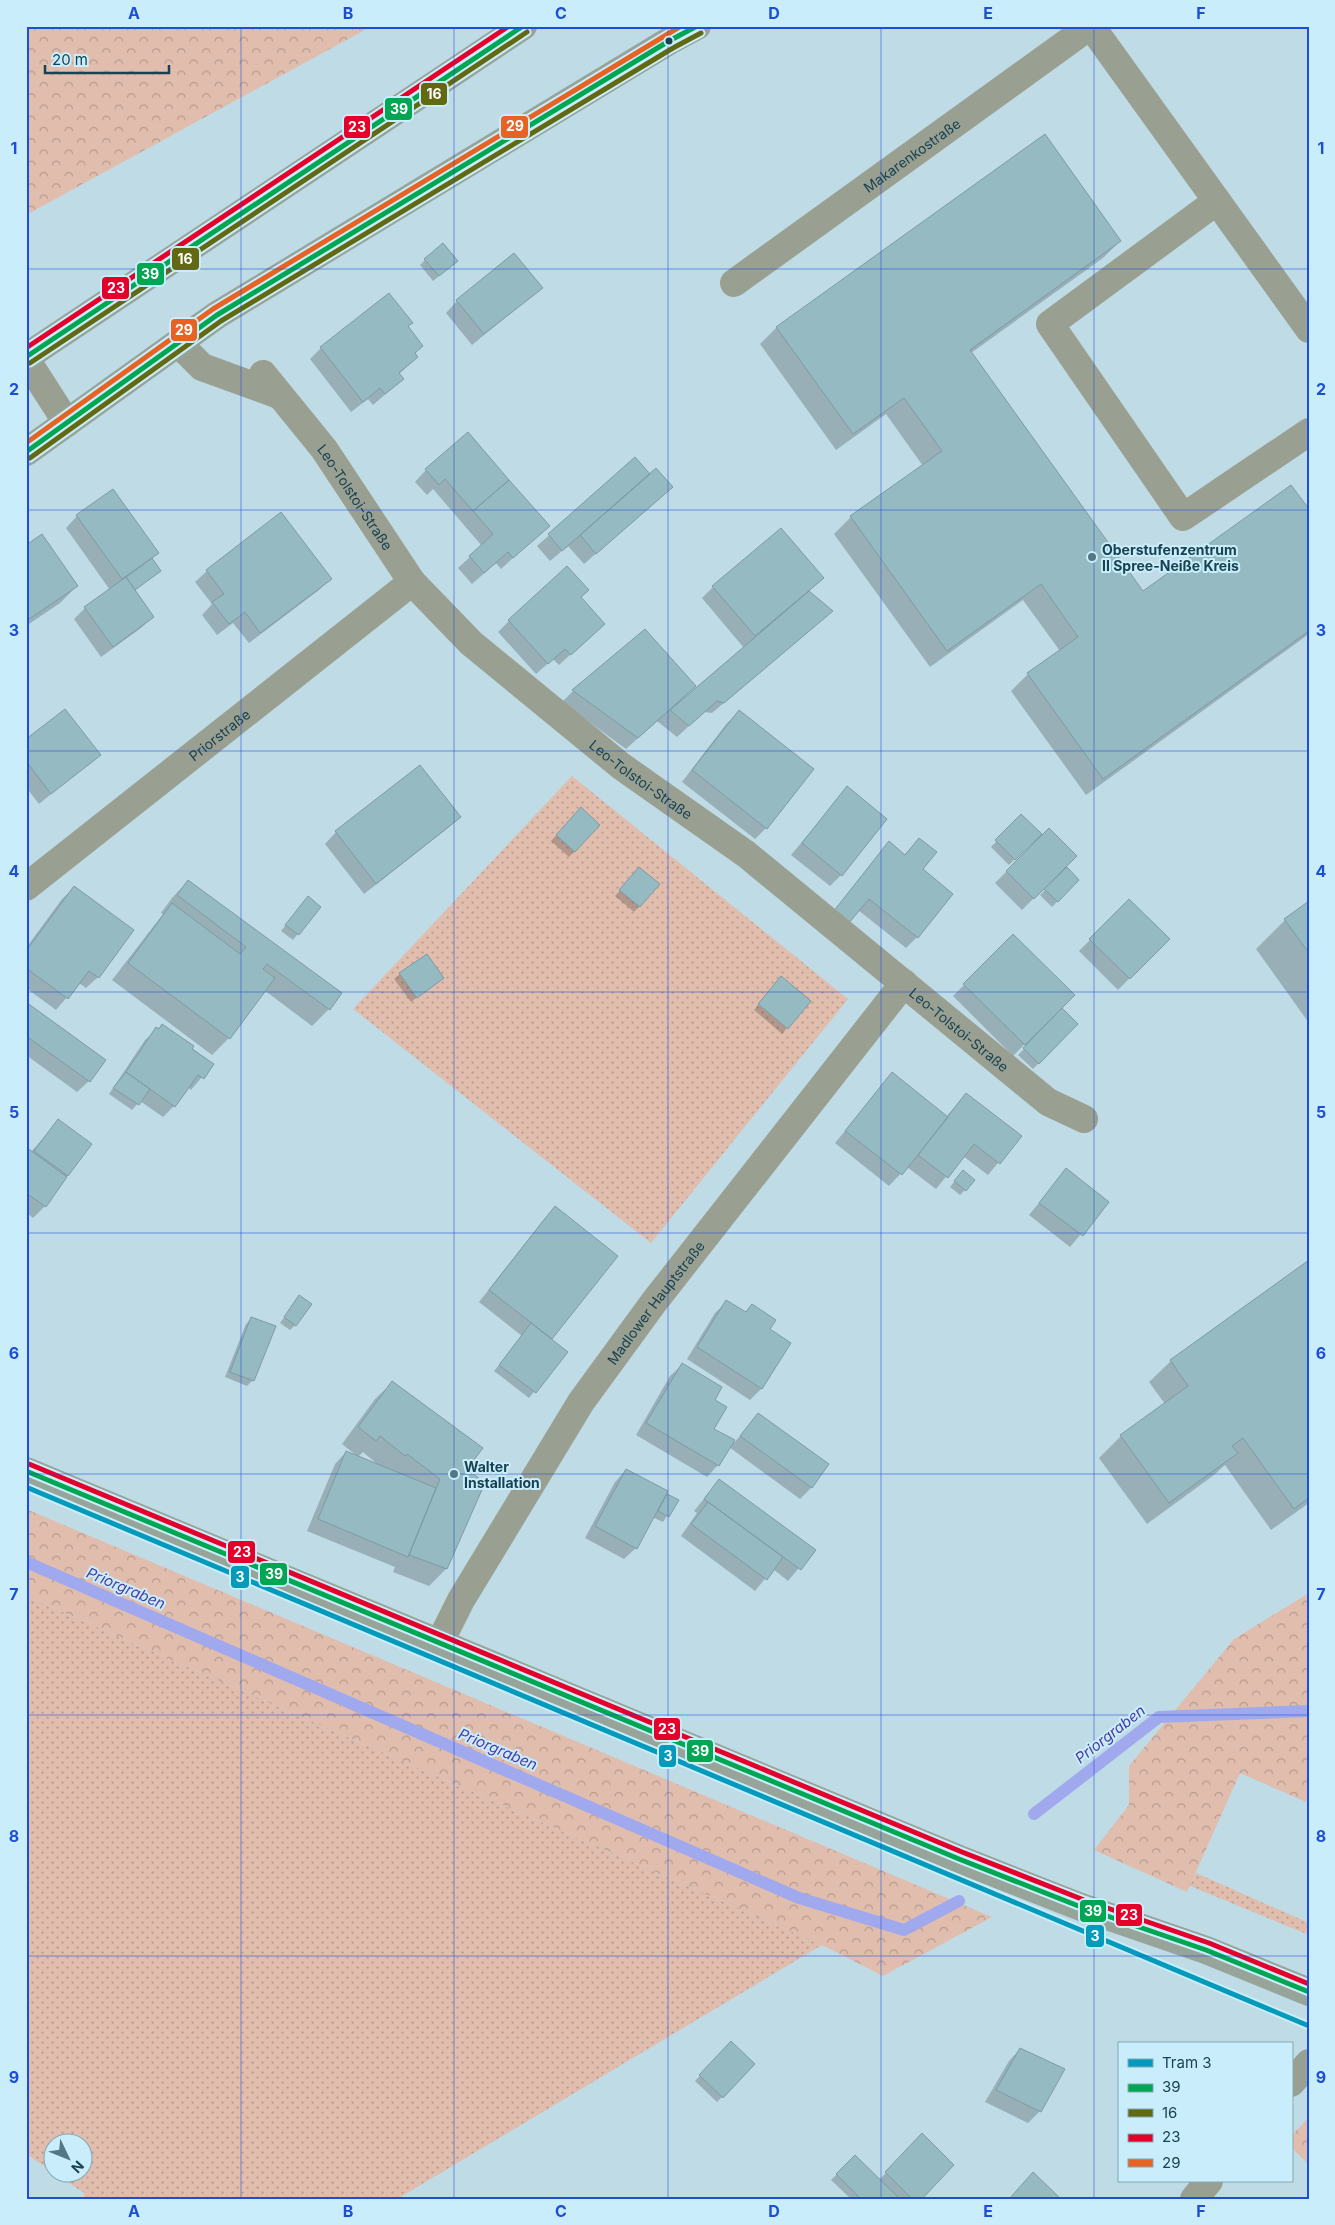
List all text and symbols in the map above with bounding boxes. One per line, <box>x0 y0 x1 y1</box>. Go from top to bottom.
text: A <box>128 3 140 23</box>
text: B <box>343 3 353 23</box>
text: C <box>555 3 567 23</box>
text: D <box>768 3 780 23</box>
text: E <box>983 3 993 23</box>
text: F <box>1196 3 1206 23</box>
unlabelled marker <box>664 36 674 46</box>
scale bar <box>45 42 169 74</box>
text: 20 m <box>52 50 88 69</box>
line badge: 16 <box>420 82 448 106</box>
text: 16 <box>426 85 442 102</box>
line badge: 39 <box>384 97 413 121</box>
text: 39 <box>390 100 408 117</box>
street label: Makarenkostraße <box>860 114 963 195</box>
line badge: 23 <box>343 115 371 139</box>
line badge: 29 <box>500 115 529 139</box>
text: 29 <box>506 117 524 134</box>
text: 23 <box>348 118 366 135</box>
text: 1 <box>11 138 17 158</box>
text: 1 <box>1318 138 1324 158</box>
line badge: 16 <box>171 247 200 271</box>
text: 16 <box>177 250 193 267</box>
line badge: 39 <box>136 262 165 286</box>
text: 39 <box>141 265 159 282</box>
line badge: 23 <box>101 276 130 300</box>
text: 23 <box>107 279 125 296</box>
line badge: 29 <box>170 318 198 342</box>
text: 29 <box>175 321 193 338</box>
text: 2 <box>9 379 19 399</box>
text: 2 <box>1316 379 1326 399</box>
street label: Leo-Tolstoi-Straße <box>315 440 397 553</box>
place label: Oberstufenzentrum II Spree-Neiße Kreis <box>1102 541 1239 574</box>
marker: Oberstufenzentrum II Spree-Neiße Kreis <box>1086 551 1098 563</box>
text: 3 <box>9 620 19 640</box>
text: 3 <box>1316 620 1326 640</box>
street label: Priorstraße <box>185 705 253 764</box>
street label: Leo-Tolstoi-Straße <box>586 736 696 822</box>
text: 4 <box>9 861 20 881</box>
text: 4 <box>1316 861 1327 881</box>
street label: Leo-Tolstoi-Straße <box>906 984 1012 1075</box>
text: 5 <box>9 1102 19 1122</box>
text: 5 <box>1316 1102 1326 1122</box>
street label: Madlower Hauptstraße <box>603 1237 707 1368</box>
text: 6 <box>9 1343 19 1363</box>
text: 6 <box>1316 1343 1326 1363</box>
place label: Walter Installation <box>464 1458 540 1491</box>
marker: Walter Installation <box>448 1468 460 1480</box>
line badge: 23 <box>227 1540 256 1564</box>
text: 23 <box>233 1543 251 1560</box>
line badge: 39 <box>259 1562 288 1586</box>
water label: Priorgraben <box>84 1563 169 1613</box>
line badge: 3 <box>230 1565 250 1589</box>
text: 39 <box>265 1565 283 1582</box>
text: 3 <box>235 1568 245 1585</box>
text: 7 <box>9 1584 19 1604</box>
text: 7 <box>1316 1584 1326 1604</box>
water label: Priorgraben <box>1071 1701 1149 1767</box>
line badge: 23 <box>653 1717 681 1741</box>
text: 23 <box>658 1720 676 1737</box>
water label: Priorgraben <box>456 1724 541 1774</box>
line badge: 39 <box>686 1739 714 1763</box>
text: 39 <box>691 1742 709 1759</box>
line badge: 3 <box>658 1744 677 1768</box>
text: 3 <box>663 1747 673 1764</box>
text: 8 <box>9 1826 19 1846</box>
text: 8 <box>1316 1826 1326 1846</box>
line badge: 39 <box>1079 1899 1107 1923</box>
text: 39 <box>1084 1902 1102 1919</box>
line badge: 23 <box>1115 1903 1143 1927</box>
text: 23 <box>1120 1906 1138 1923</box>
line badge: 3 <box>1085 1924 1105 1948</box>
text: 3 <box>1090 1927 1100 1944</box>
legend <box>1118 2042 1292 2182</box>
text: Tram 3 <box>1162 2053 1212 2072</box>
text: 9 <box>9 2067 19 2087</box>
text: 9 <box>1316 2067 1326 2087</box>
text: 39 <box>1162 2077 1181 2096</box>
text: 16 <box>1162 2103 1177 2122</box>
text: 23 <box>1162 2127 1180 2146</box>
north arrow <box>42 2132 92 2182</box>
text: 29 <box>1162 2153 1180 2172</box>
text: N <box>68 2158 88 2177</box>
text: A <box>128 2201 140 2221</box>
text: B <box>343 2201 353 2221</box>
text: C <box>555 2201 567 2221</box>
text: D <box>768 2201 780 2221</box>
text: E <box>983 2201 993 2221</box>
text: F <box>1196 2201 1206 2221</box>

